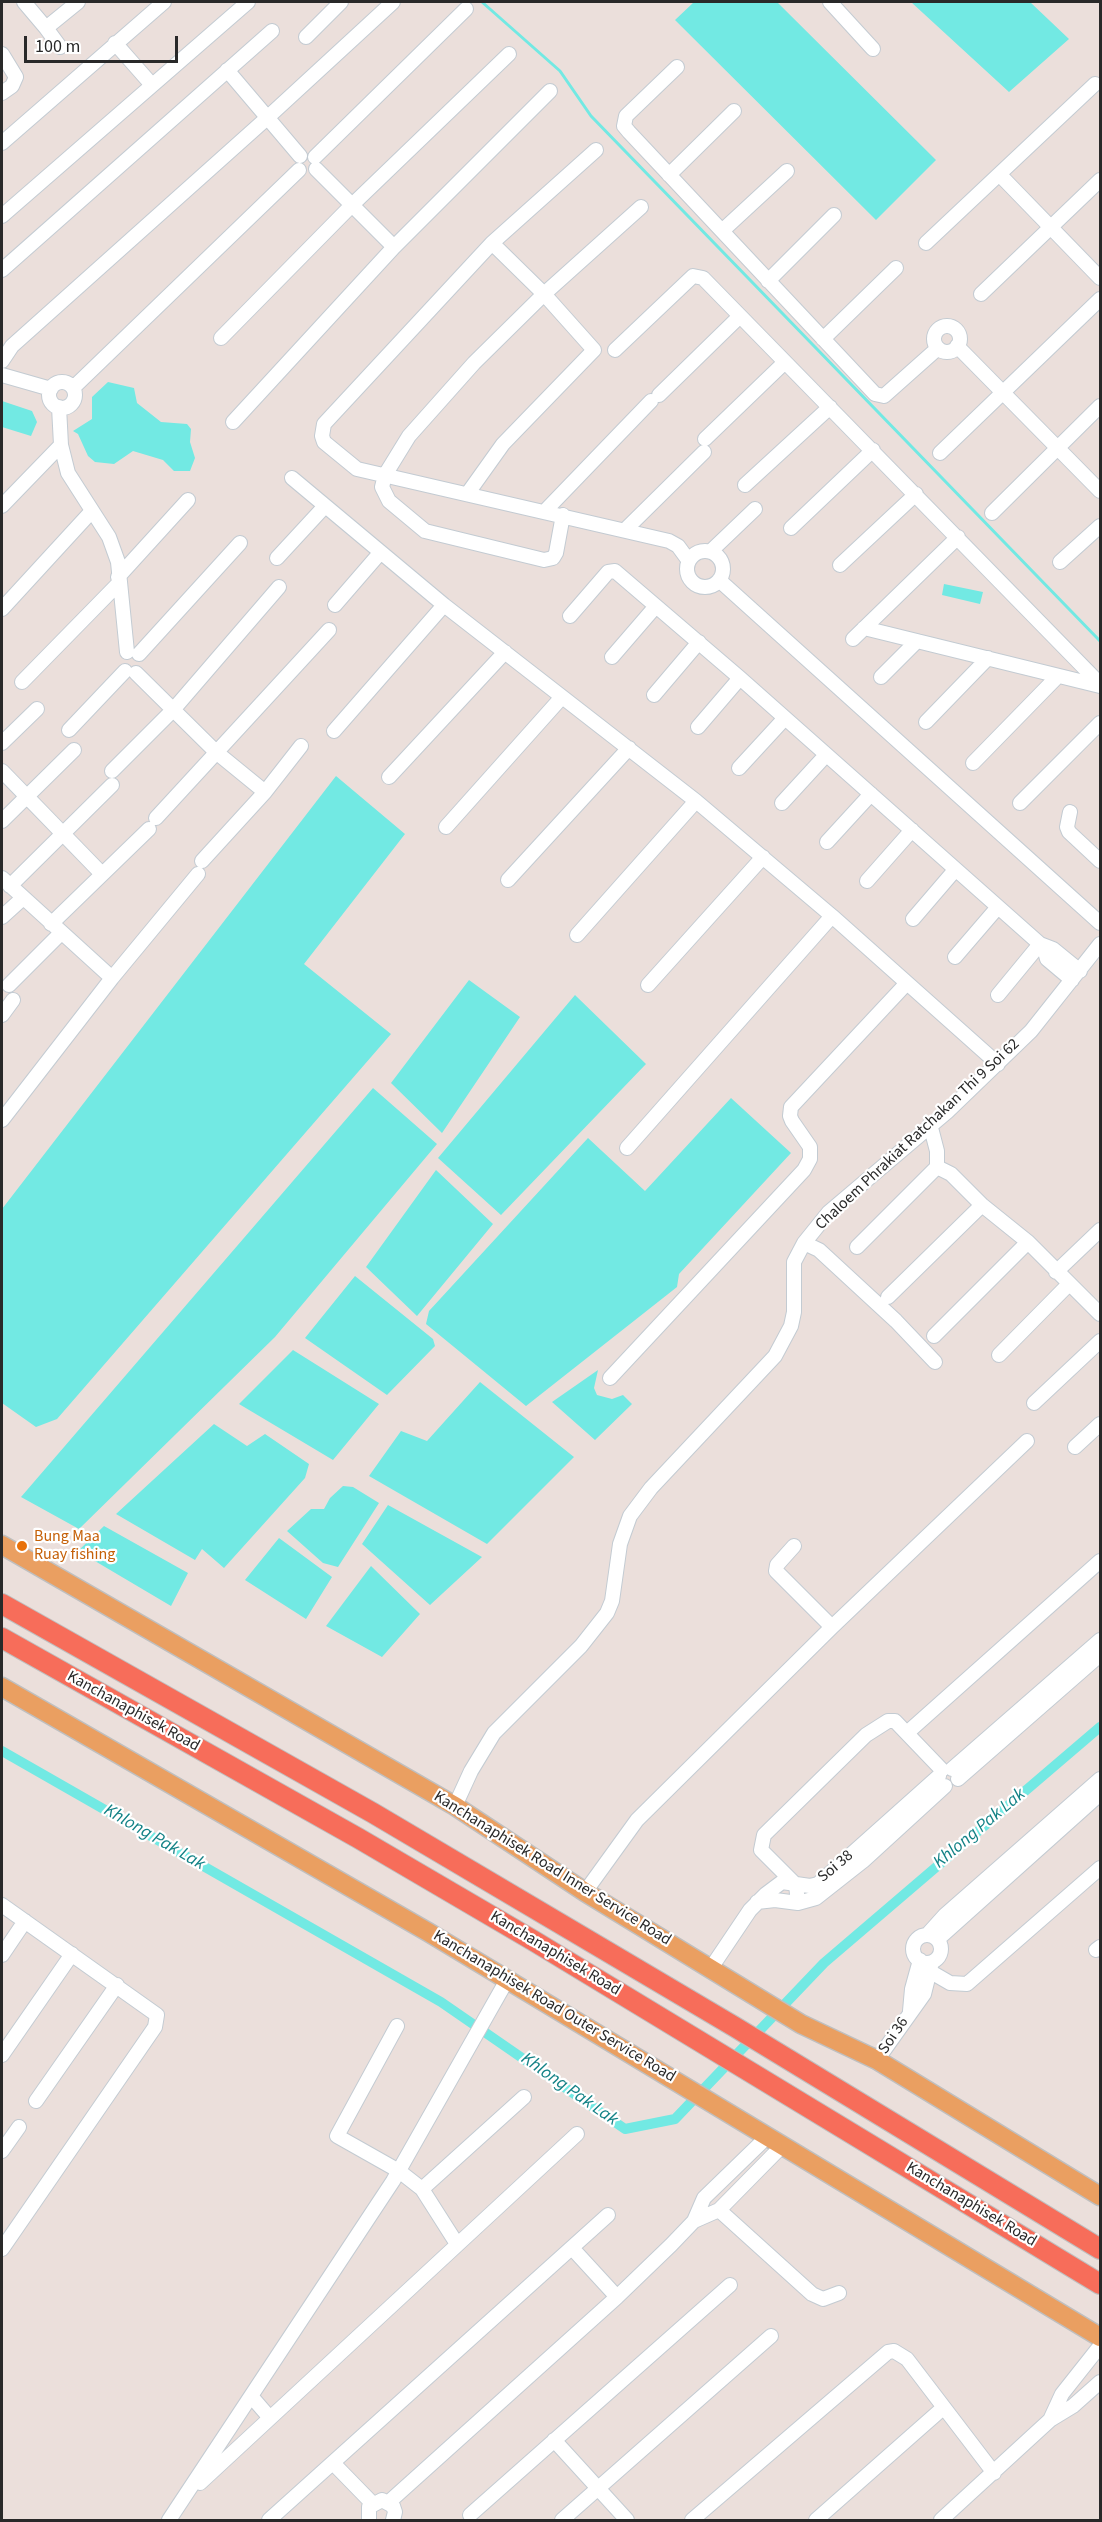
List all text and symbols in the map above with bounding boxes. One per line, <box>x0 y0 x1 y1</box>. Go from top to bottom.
scale bar <box>27 24 182 62</box>
text: 100 m <box>35 34 80 59</box>
street label: Chaloem Phrakiat Ratchakan Thi 9 Soi 62 <box>812 1035 1024 1235</box>
place label: Bung Maa Ruay fishing <box>34 1527 115 1565</box>
marker: Bung Maa Ruay fishing <box>15 1539 29 1553</box>
street label: Kanchanaphisek Road <box>63 1668 203 1756</box>
water label: Khlong Pak Lak <box>930 1784 1030 1874</box>
street label: Kanchanaphisek Road Inner Service Road <box>430 1788 674 1950</box>
water label: Khlong Pak Lak <box>99 1800 209 1876</box>
street label: Soi 38 <box>814 1847 858 1887</box>
street label: Kanchanaphisek Road <box>486 1908 624 2000</box>
street label: Kanchanaphisek Road Outer Service Road <box>429 1927 679 2087</box>
street label: Soi 36 <box>875 2014 913 2058</box>
water label: Khlong Pak Lak <box>516 2049 622 2131</box>
street label: Kanchanaphisek Road <box>902 2159 1040 2251</box>

